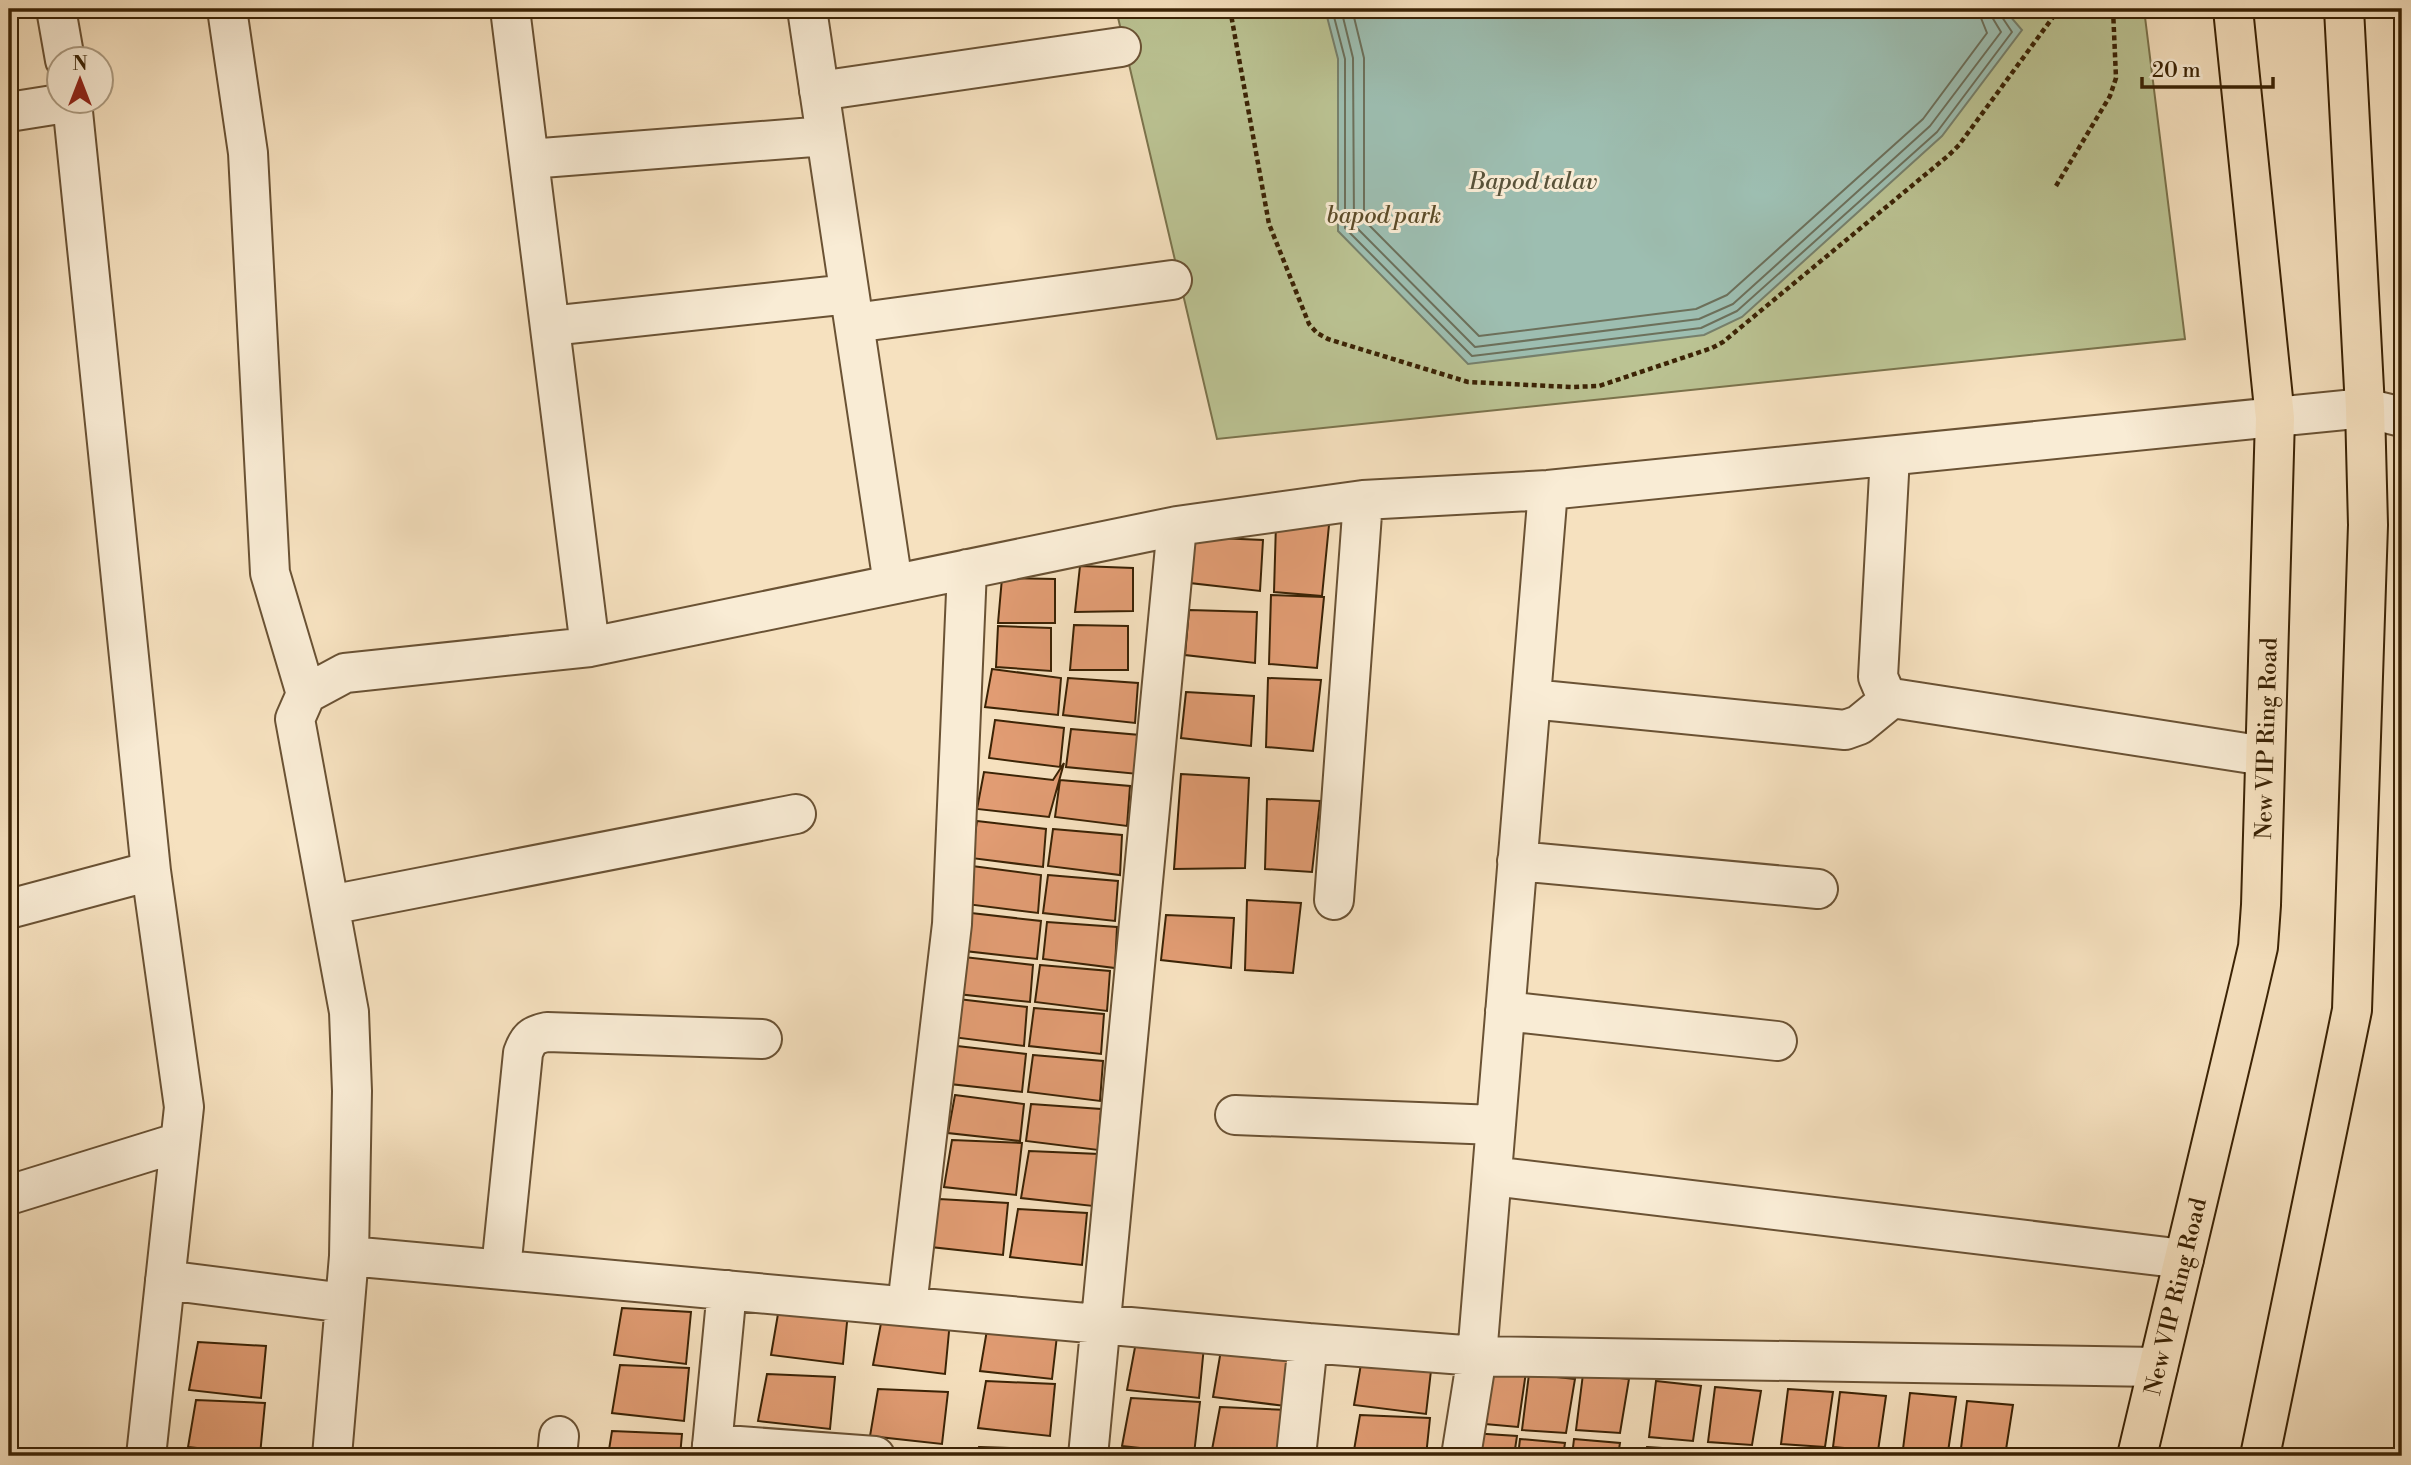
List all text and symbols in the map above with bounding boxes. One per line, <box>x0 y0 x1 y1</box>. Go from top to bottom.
north arrow <box>46 46 116 116</box>
scale bar <box>2142 46 2273 90</box>
text: N <box>72 52 88 76</box>
text: 20 m <box>2152 58 2201 84</box>
water label: Bapod talav <box>1468 167 1597 197</box>
park label: bapod park <box>1327 202 1441 230</box>
street label: New VIP Ring Road <box>2250 637 2284 840</box>
street label: New VIP Ring Road <box>2139 1195 2213 1398</box>

